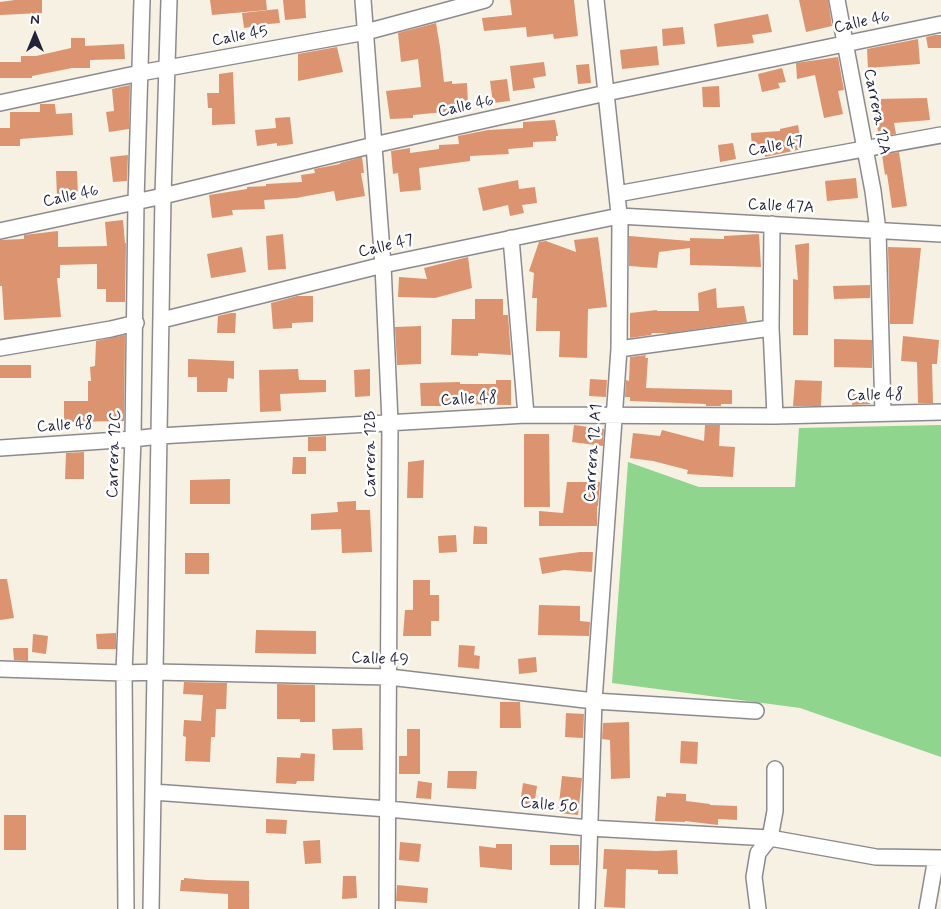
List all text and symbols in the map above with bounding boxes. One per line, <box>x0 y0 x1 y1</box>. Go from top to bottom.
street label: Calle 46 <box>832 8 892 38</box>
north arrow <box>10 10 60 60</box>
text: N <box>30 11 40 29</box>
street label: Calle 45 <box>210 23 270 51</box>
street label: Carrera 12A <box>858 67 894 157</box>
street label: Calle 46 <box>436 92 496 122</box>
street label: Calle 47 <box>747 133 805 161</box>
street label: Calle 46 <box>41 182 101 212</box>
street label: Calle 47A <box>747 196 815 218</box>
street label: Calle 47 <box>357 231 415 263</box>
street label: Calle 48 <box>846 386 904 406</box>
street label: Calle 48 <box>440 389 498 411</box>
street label: Carrera 12 A1 <box>581 403 607 503</box>
street label: Carrera 12C <box>104 410 126 498</box>
street label: Carrera 12B <box>362 411 382 497</box>
street label: Calle 48 <box>36 414 94 438</box>
street label: Calle 49 <box>351 649 409 671</box>
street label: Calle 50 <box>520 794 578 818</box>

